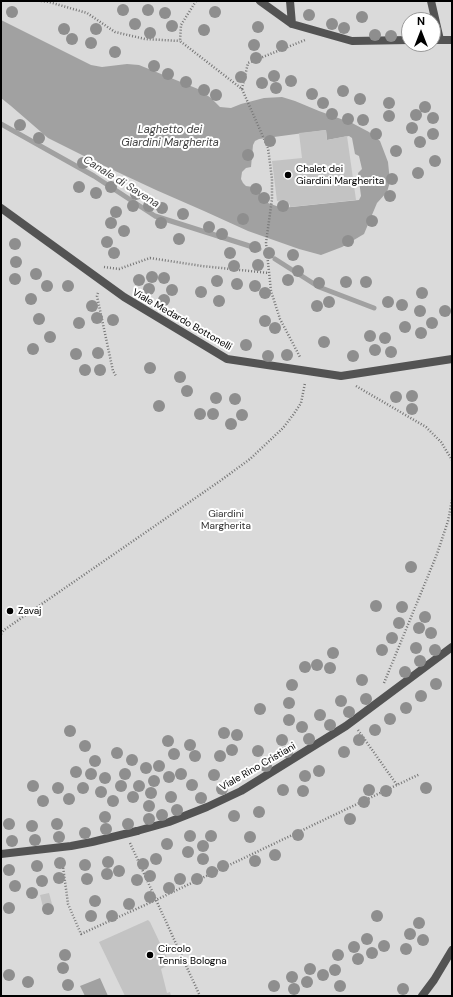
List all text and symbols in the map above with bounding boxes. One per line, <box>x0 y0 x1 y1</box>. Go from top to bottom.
north arrow <box>401 12 441 52</box>
text: N <box>417 14 425 28</box>
water label: Laghetto dei Giardini Margherita <box>121 123 219 149</box>
water label: Canale di Savena <box>80 153 162 211</box>
place label: Chalet dei Giardini Margherita <box>296 163 384 186</box>
marker: Chalet dei Giardini Margherita <box>283 170 293 180</box>
street label: Viale Medardo Bottonelli <box>130 287 234 353</box>
park label: Giardini Margherita <box>201 508 251 532</box>
place label: Zavaj <box>18 605 42 617</box>
marker: Zavaj <box>5 606 15 616</box>
street label: Viale Rino Cristiani <box>218 740 298 794</box>
place label: Circolo Tennis Bologna <box>158 943 227 966</box>
marker: Circolo Tennis Bologna <box>145 950 155 960</box>

